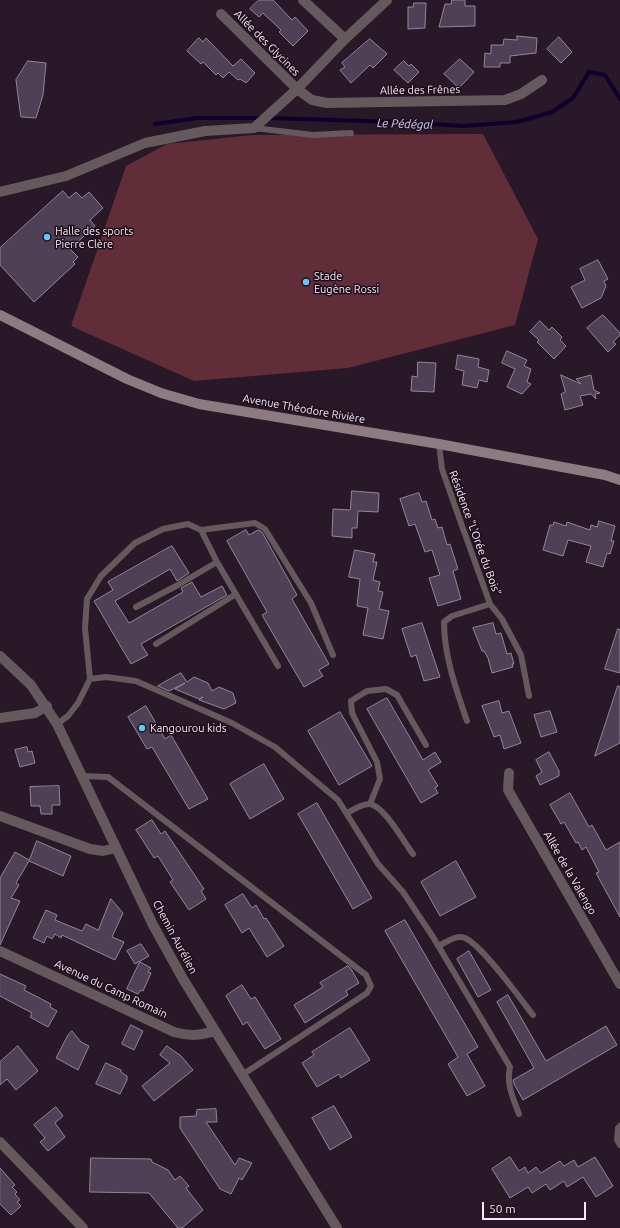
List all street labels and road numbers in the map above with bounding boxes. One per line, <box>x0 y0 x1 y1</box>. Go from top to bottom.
street label: Allée des Glycines <box>231 7 303 79</box>
street label: Allée des Frênes <box>380 83 460 97</box>
street label: Avenue Théodore Rivière <box>242 392 366 426</box>
street label: Résidence "L'Orée du Bois" <box>446 469 504 597</box>
street label: Allée de la Valengo <box>541 829 599 917</box>
street label: Chemin Aurélien <box>150 898 200 976</box>
street label: Avenue du Camp Romain <box>52 957 170 1021</box>

